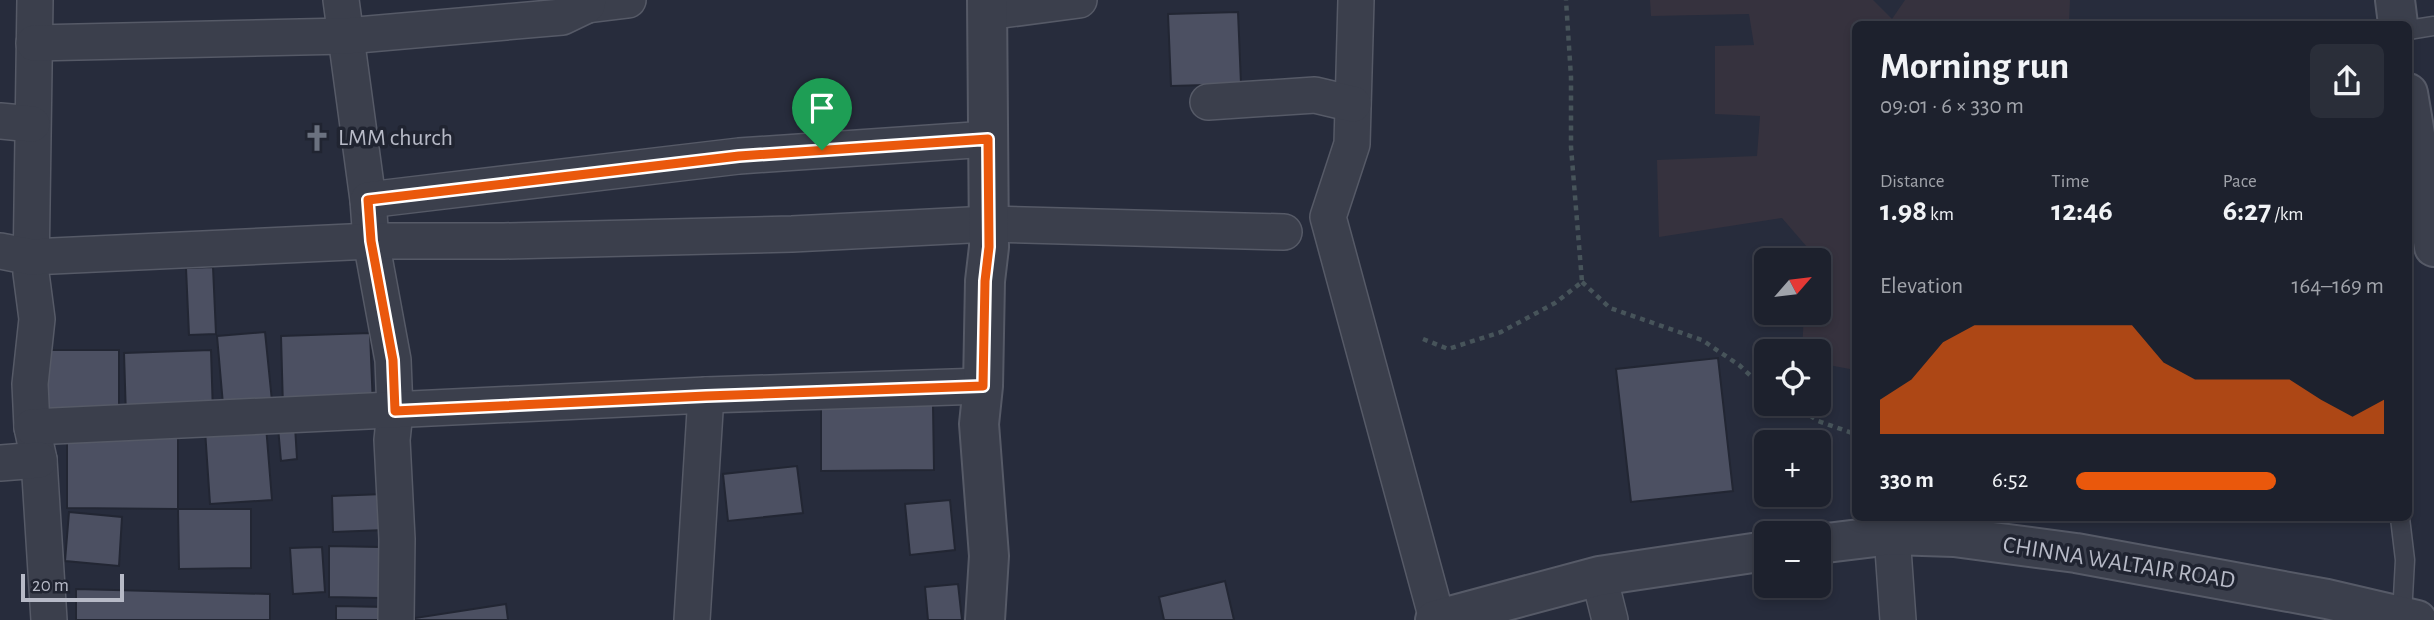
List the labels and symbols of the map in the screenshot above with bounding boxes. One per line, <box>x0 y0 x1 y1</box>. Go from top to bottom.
pin <box>792 78 852 150</box>
church icon: LMM church <box>302 123 332 153</box>
place label: LMM church <box>338 126 453 150</box>
north arrow <box>1754 248 1830 326</box>
street label: CHINNA WALTAIR ROAD <box>2001 533 2237 593</box>
scale bar <box>21 571 124 603</box>

